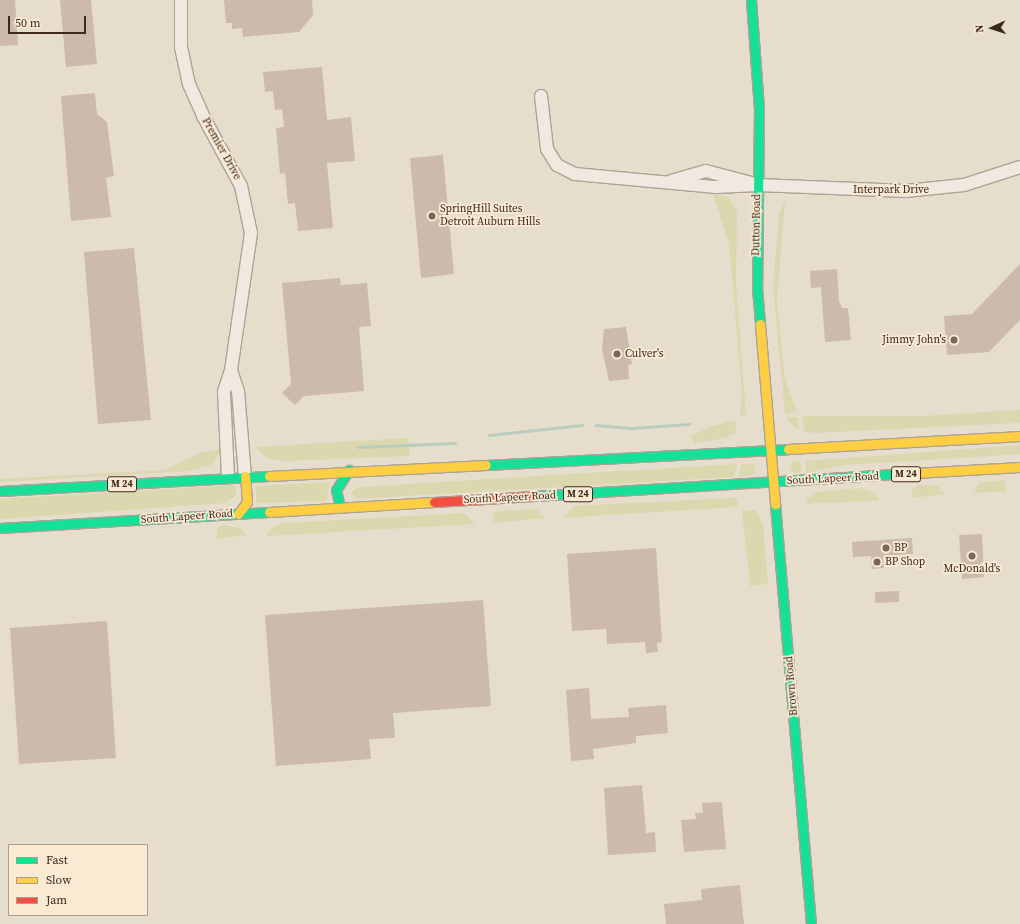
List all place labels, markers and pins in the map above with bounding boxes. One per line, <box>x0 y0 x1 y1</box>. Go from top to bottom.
place label: SpringHill Suites Detroit Auburn Hills <box>440 203 540 229</box>
marker: SpringHill Suites Detroit Auburn Hills <box>427 211 437 221</box>
place label: Jimmy John's <box>882 333 946 347</box>
marker: Jimmy John's <box>949 335 959 345</box>
place label: Culver's <box>625 347 663 361</box>
marker: Culver's <box>612 349 622 359</box>
place label: BP <box>894 541 907 555</box>
marker: BP <box>881 543 891 553</box>
marker: McDonald's <box>967 551 977 561</box>
place label: BP Shop <box>885 555 925 569</box>
marker: BP Shop <box>872 557 882 567</box>
place label: McDonald's <box>944 562 1000 576</box>

